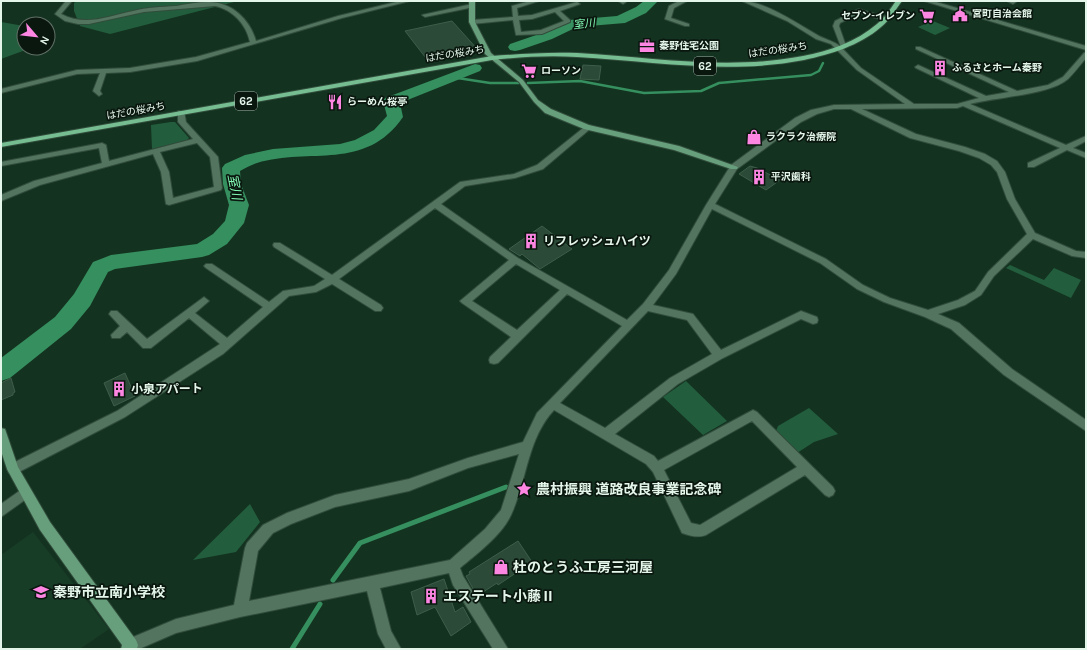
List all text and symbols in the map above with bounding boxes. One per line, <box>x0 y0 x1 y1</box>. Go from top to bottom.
public building icon: 宮町自治会館 <box>951 5 969 23</box>
supermarket icon: セブン-イレブン <box>918 7 936 25</box>
place label: 宮町自治会館 <box>972 8 1032 20</box>
place label: セブン-イレブン <box>841 10 915 22</box>
north arrow <box>16 16 56 56</box>
water label: 室川 <box>572 16 597 32</box>
text: N <box>37 34 52 47</box>
office icon: 秦野住宅公園 <box>638 37 656 55</box>
place label: 秦野住宅公園 <box>659 40 719 52</box>
street label: はだの桜みち <box>748 40 808 60</box>
street label: はだの桜みち <box>425 43 485 65</box>
road number: 62 <box>694 57 716 75</box>
building icon: ふるさとホーム秦野 <box>931 59 949 77</box>
supermarket icon: ローソン <box>520 62 538 80</box>
place label: ふるさとホーム秦野 <box>952 62 1043 74</box>
place label: ローソン <box>541 65 581 77</box>
road number: 62 <box>235 92 257 110</box>
restaurant icon: らーめん桜亭 <box>326 93 344 111</box>
place label: らーめん桜亭 <box>347 96 407 108</box>
street label: はだの桜みち <box>106 100 166 122</box>
shop icon: ラクラク治療院 <box>745 128 763 146</box>
place label: ラクラク治療院 <box>766 131 836 143</box>
building icon: 平沢歯科 <box>750 168 768 186</box>
place label: 平沢歯科 <box>771 171 811 183</box>
water label: 室川 <box>225 173 245 203</box>
building icon: リフレッシュハイツ <box>522 232 540 250</box>
place label: リフレッシュハイツ <box>543 234 651 248</box>
building icon: 小泉アパート <box>110 380 128 398</box>
place label: 小泉アパート <box>131 382 203 396</box>
place icon: 農村振興 道路改良事業記念碑 <box>515 480 533 498</box>
place label: 農村振興 道路改良事業記念碑 <box>536 481 722 498</box>
shop icon: 杜のとうふ工房三河屋 <box>492 558 510 576</box>
place label: 杜のとうふ工房三河屋 <box>513 559 653 576</box>
school or university icon: 秦野市立南小学校 <box>32 583 50 601</box>
place label: 秦野市立南小学校 <box>53 584 165 601</box>
building icon: エステート小藤Ⅱ <box>422 587 440 605</box>
place label: エステート小藤Ⅱ <box>443 588 555 605</box>

